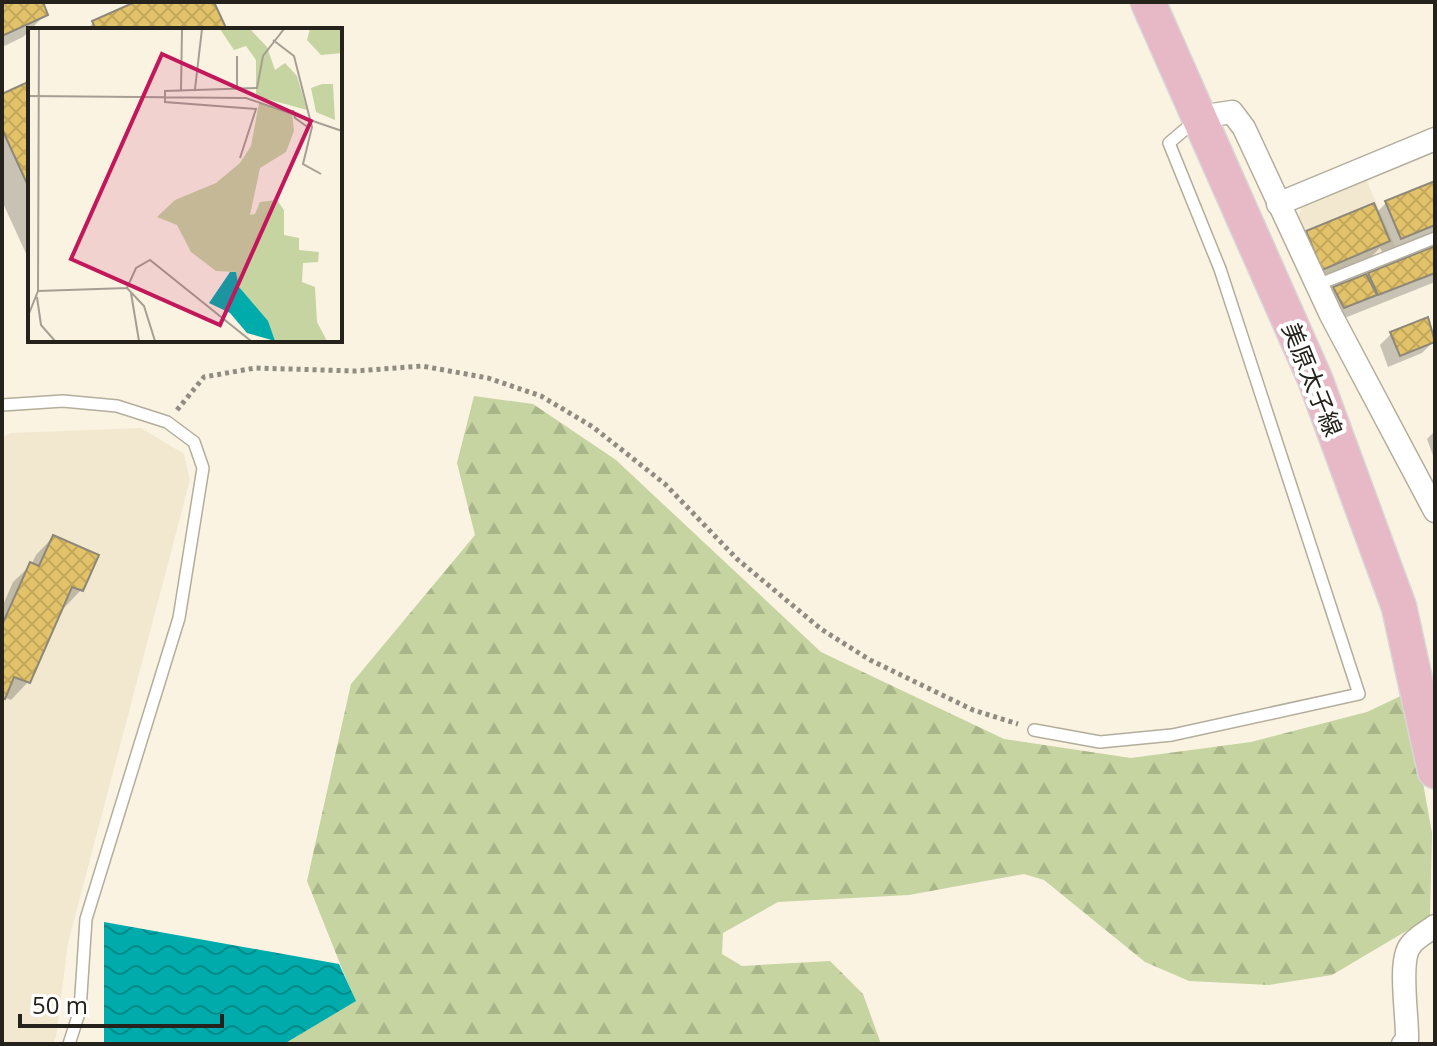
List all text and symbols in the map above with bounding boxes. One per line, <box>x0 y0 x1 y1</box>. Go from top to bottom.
inset map <box>28 28 342 342</box>
street label: 美原太子線 <box>1275 317 1351 441</box>
scale bar <box>20 978 222 1028</box>
text: 50 m <box>32 988 88 1021</box>

